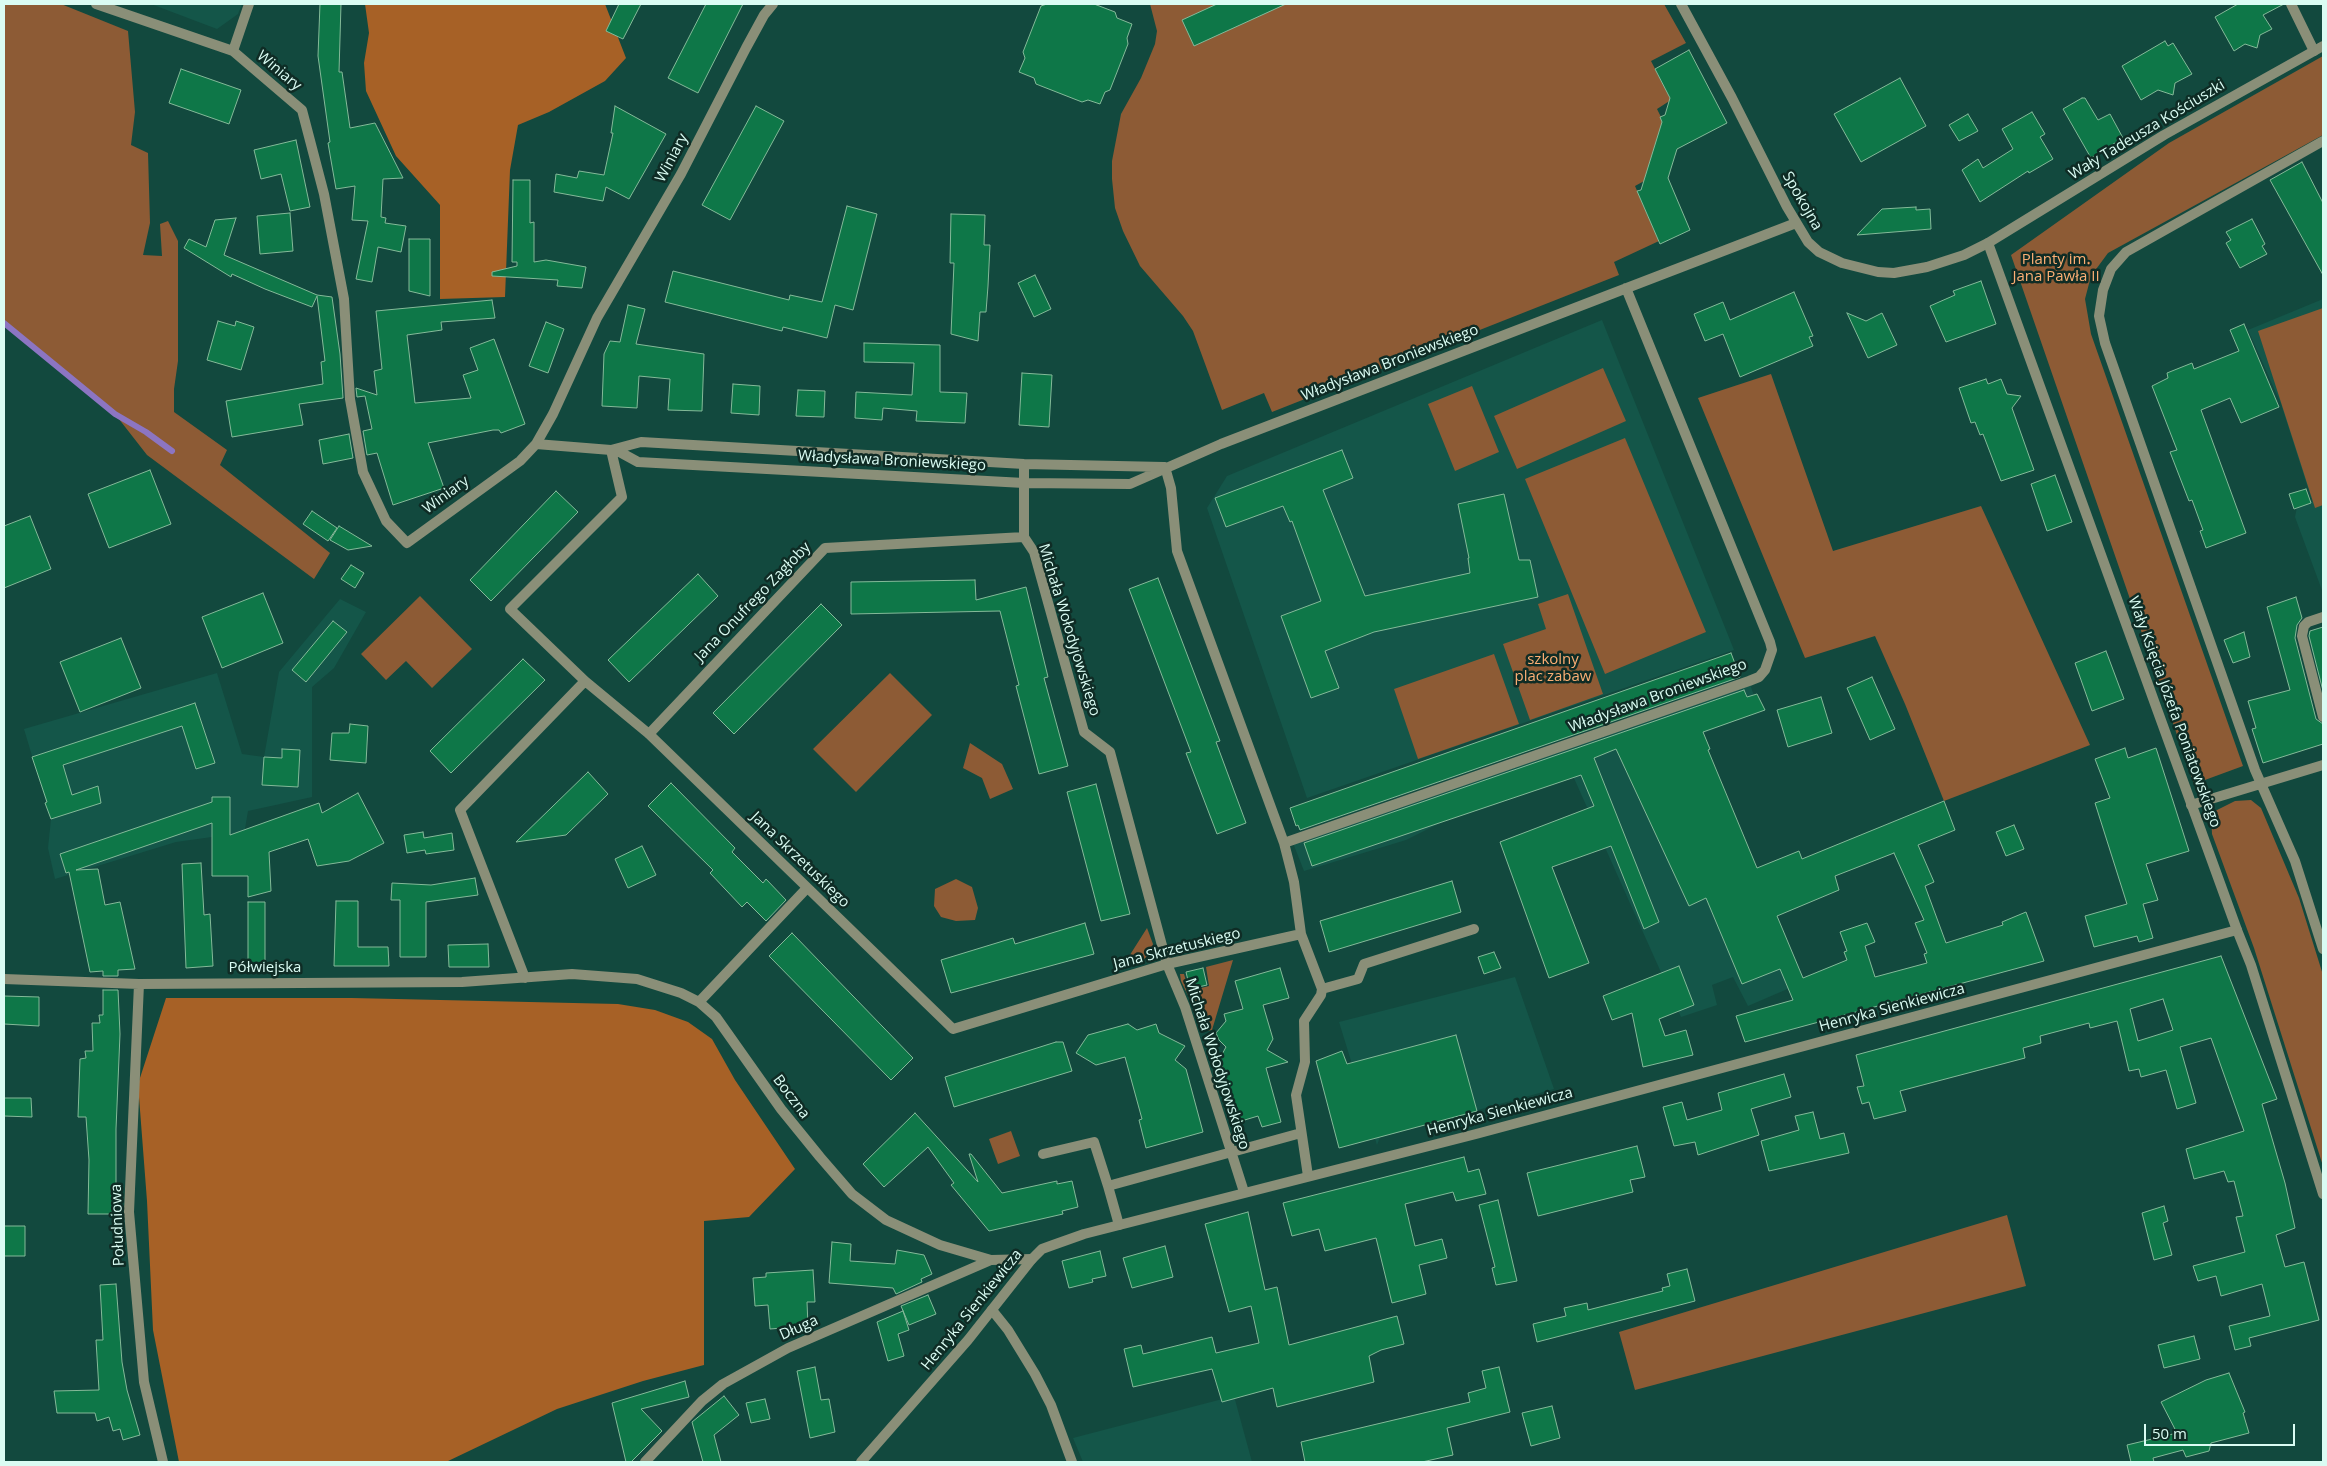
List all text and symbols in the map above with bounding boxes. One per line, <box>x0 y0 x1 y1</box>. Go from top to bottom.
street label: Winiary <box>253 47 305 95</box>
street label: Wały Tadeusza Kościuszki <box>2066 76 2228 184</box>
street label: Winiary <box>652 131 692 185</box>
street label: Spokojna <box>1778 169 1826 233</box>
park label: Planty im. Jana Pawła II <box>2012 251 2100 286</box>
street label: Władysława Broniewskiego <box>1299 321 1481 405</box>
street label: Władysława Broniewskiego <box>798 447 986 475</box>
street label: Winiary <box>419 472 473 518</box>
street label: Jana Onufrego Zagłoby <box>691 539 815 665</box>
street label: Michała Wołodyjowskiego <box>1034 542 1104 718</box>
street label: Wały Księcia Józefa Poniatowskiego <box>2124 594 2224 830</box>
park label: szkolny plac zabaw <box>1515 651 1591 686</box>
street label: Władysława Broniewskiego <box>1567 655 1749 737</box>
street label: Jana Skrzetuskiego <box>747 808 853 912</box>
street label: Jana Skrzetuskiego <box>1112 924 1242 974</box>
street label: Półwiejska <box>229 959 301 977</box>
street label: Michała Wołodyjowskiego <box>1181 976 1253 1152</box>
street label: Henryka Sienkiewicza <box>1817 980 1967 1036</box>
street label: Boczna <box>769 1071 813 1123</box>
street label: Henryka Sienkiewicza <box>1425 1084 1575 1140</box>
street label: Południowa <box>108 1184 128 1266</box>
street label: Henryka Sienkiewicza <box>918 1246 1026 1374</box>
street label: Długa <box>777 1312 821 1344</box>
scale bar <box>2147 1414 2298 1446</box>
text: 50 m <box>2152 1423 2187 1443</box>

